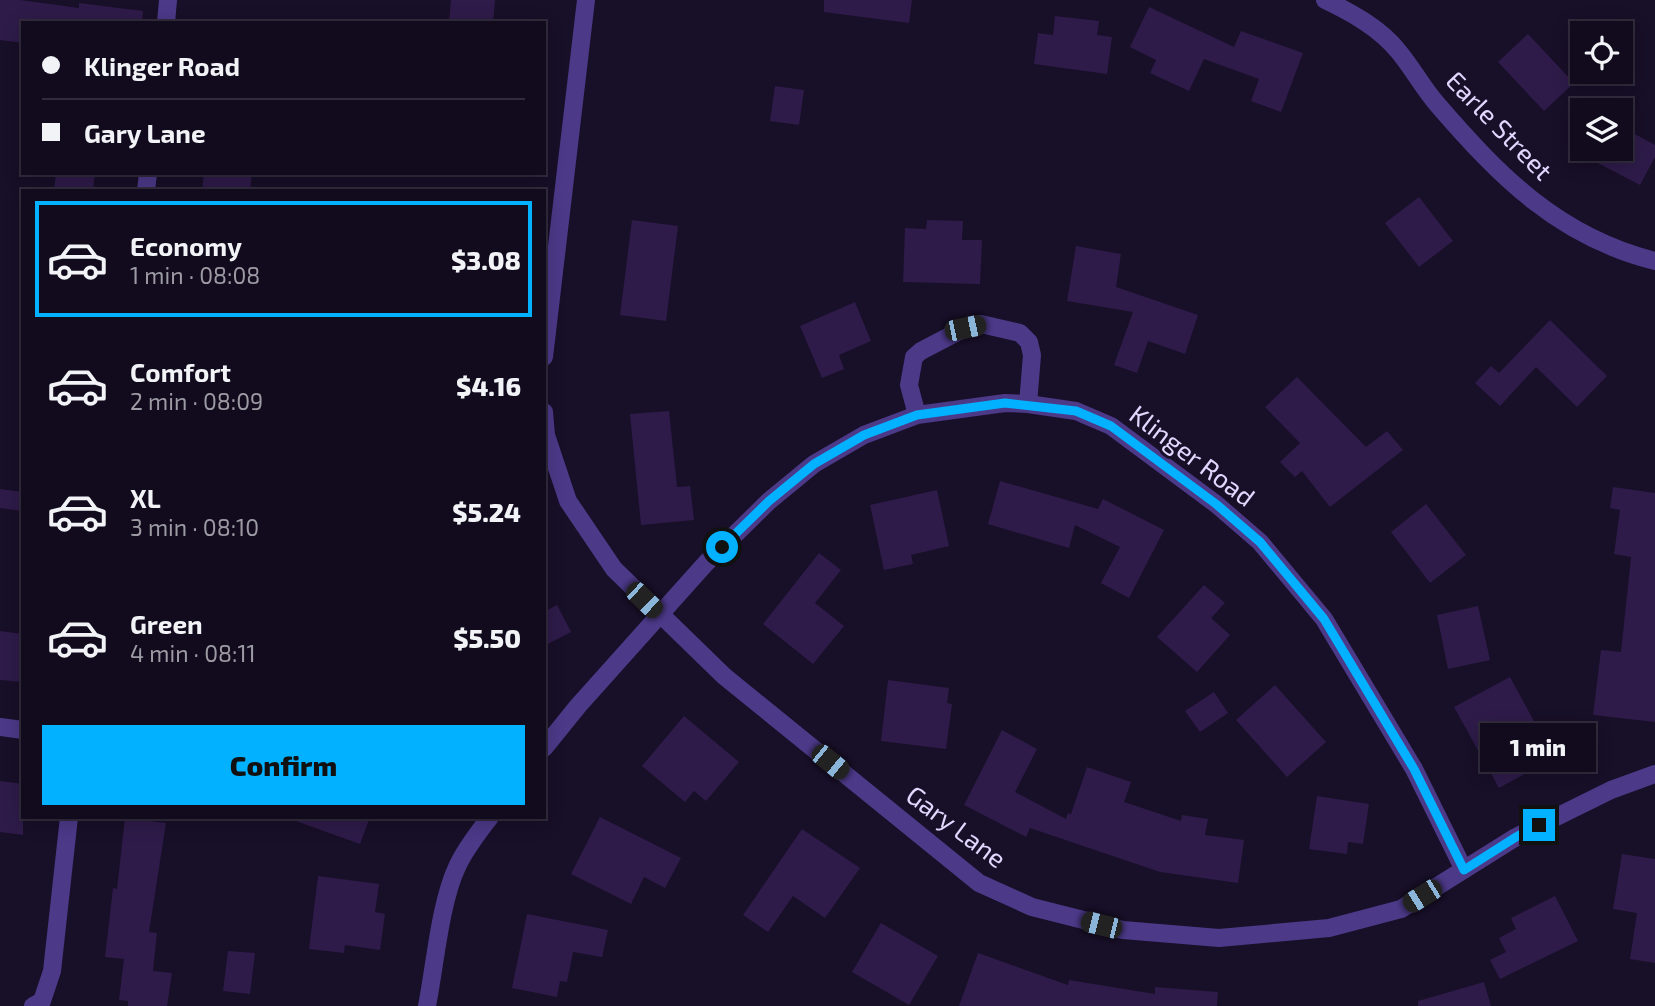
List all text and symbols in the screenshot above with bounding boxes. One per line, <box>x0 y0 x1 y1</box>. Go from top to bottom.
map controls <box>1570 21 1633 161</box>
button: locate <box>1570 21 1633 84</box>
text: Klinger Road <box>84 50 240 81</box>
street label: Earle Street <box>1441 64 1560 186</box>
button: layers <box>1570 98 1633 161</box>
text: Gary Lane <box>84 117 206 148</box>
icon: car <box>46 228 109 291</box>
text: Economy <box>130 230 242 261</box>
text: $3.08 <box>451 244 521 275</box>
text: 1 min · 08:08 <box>130 261 260 289</box>
car <box>943 313 988 343</box>
icon: car <box>46 354 109 417</box>
text: Comfort <box>130 356 231 387</box>
text: $4.16 <box>456 370 521 401</box>
text: 2 min · 08:09 <box>130 387 263 415</box>
street label: Klinger Road <box>1124 398 1262 512</box>
icon: car <box>46 480 109 543</box>
text: XL <box>130 482 161 513</box>
text: $5.24 <box>452 496 521 527</box>
text: 3 min · 08:10 <box>130 513 259 541</box>
route start <box>706 531 738 563</box>
car <box>622 578 667 622</box>
icon: car <box>46 606 109 669</box>
text: Green <box>130 608 203 639</box>
text: $5.50 <box>453 622 521 653</box>
text: 4 min · 08:11 <box>130 639 256 667</box>
callout: 1 min <box>1481 724 1597 772</box>
button: Confirm <box>42 725 525 805</box>
text: 1 min <box>1510 733 1566 761</box>
car <box>808 741 853 783</box>
street label: Gary Lane <box>901 778 1013 873</box>
route end <box>1523 809 1555 841</box>
car <box>1399 876 1446 916</box>
car <box>1079 910 1124 940</box>

